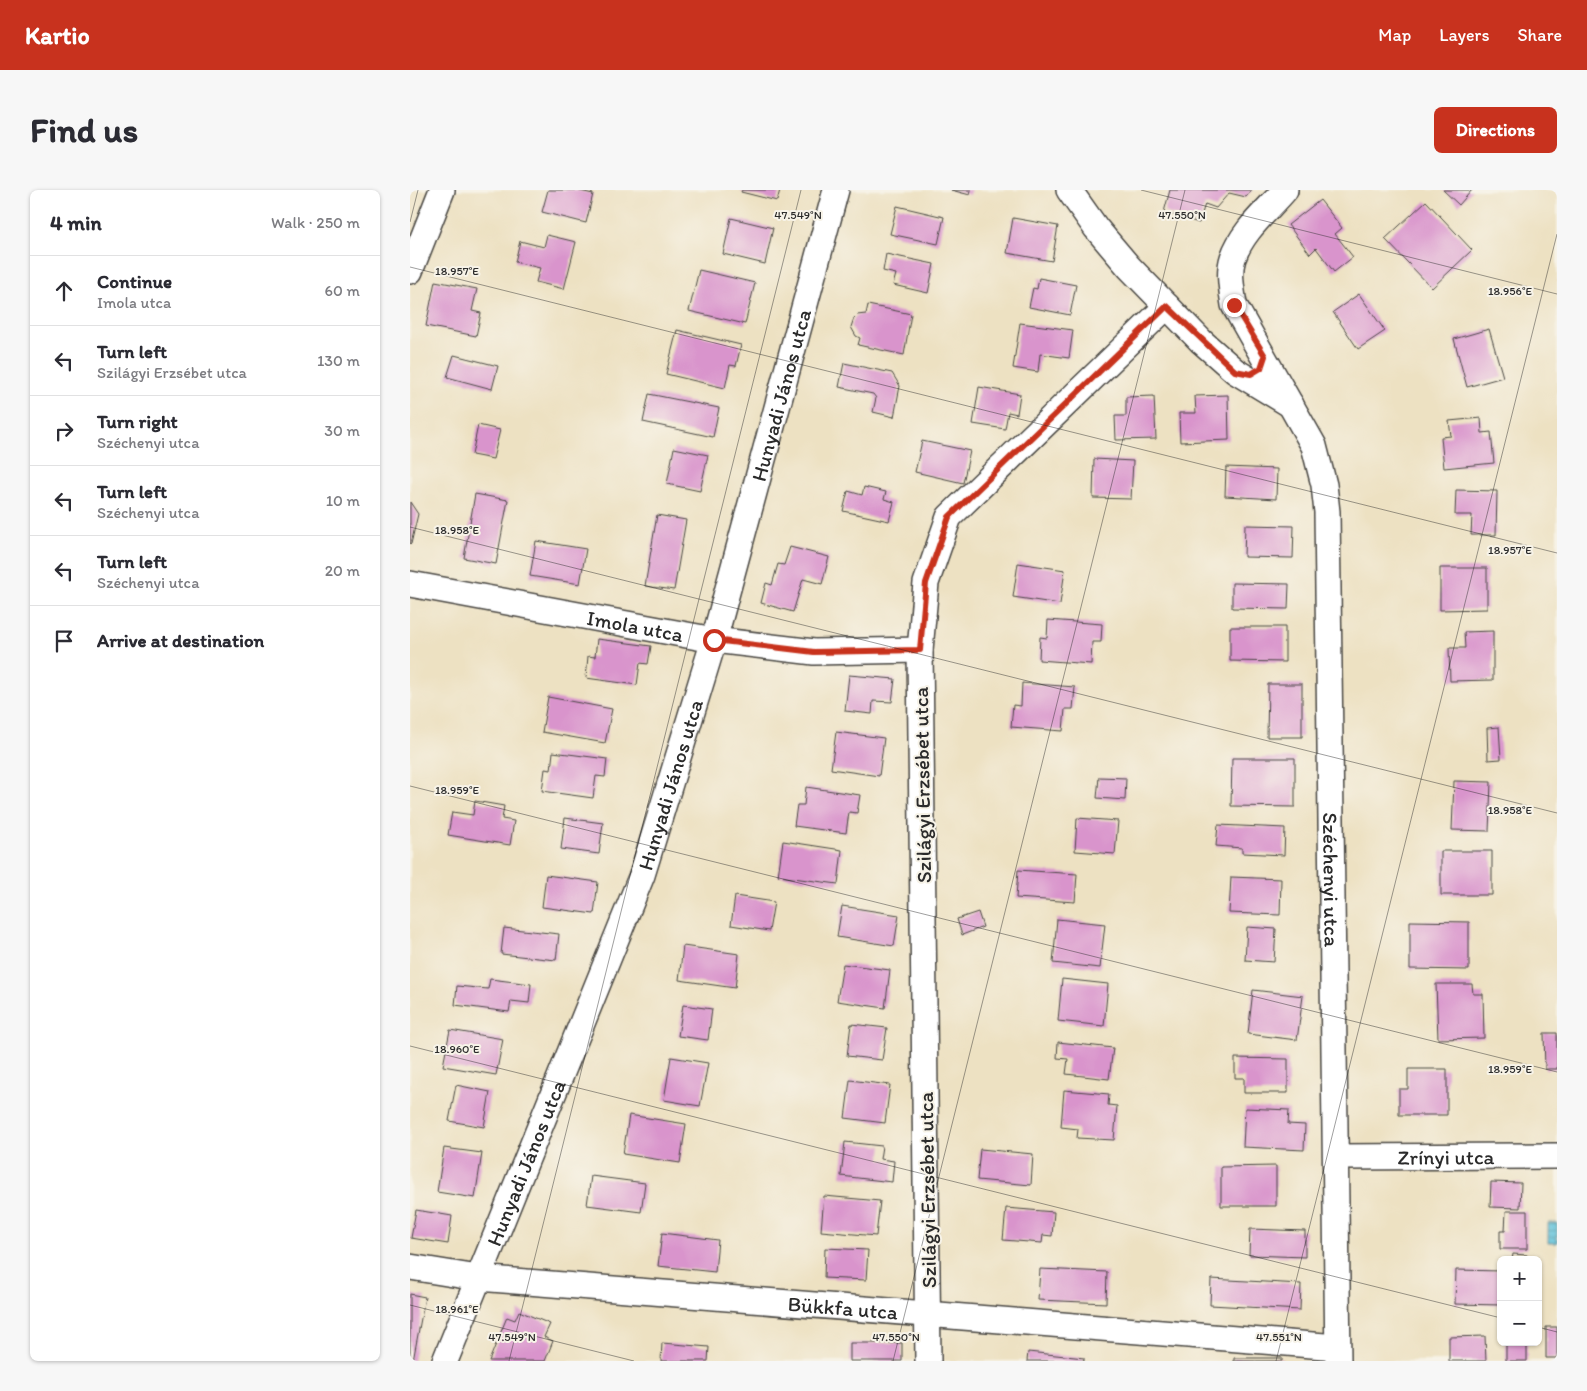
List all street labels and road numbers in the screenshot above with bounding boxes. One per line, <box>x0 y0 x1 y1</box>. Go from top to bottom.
street label: Hunyadi János utca <box>745 306 816 484</box>
street label: Imola utca <box>585 604 686 647</box>
street label: Szilágyi Erzsébet utca <box>908 686 936 883</box>
street label: Hunyadi János utca <box>632 696 708 873</box>
street label: Széchenyi utca <box>1318 812 1345 947</box>
street label: Hunyadi János utca <box>481 1076 570 1250</box>
street label: Szilágyi Erzsébet utca <box>913 1091 941 1288</box>
street label: Zrínyi utca <box>1398 1144 1495 1169</box>
street label: Bükkfa utca <box>787 1290 899 1324</box>

